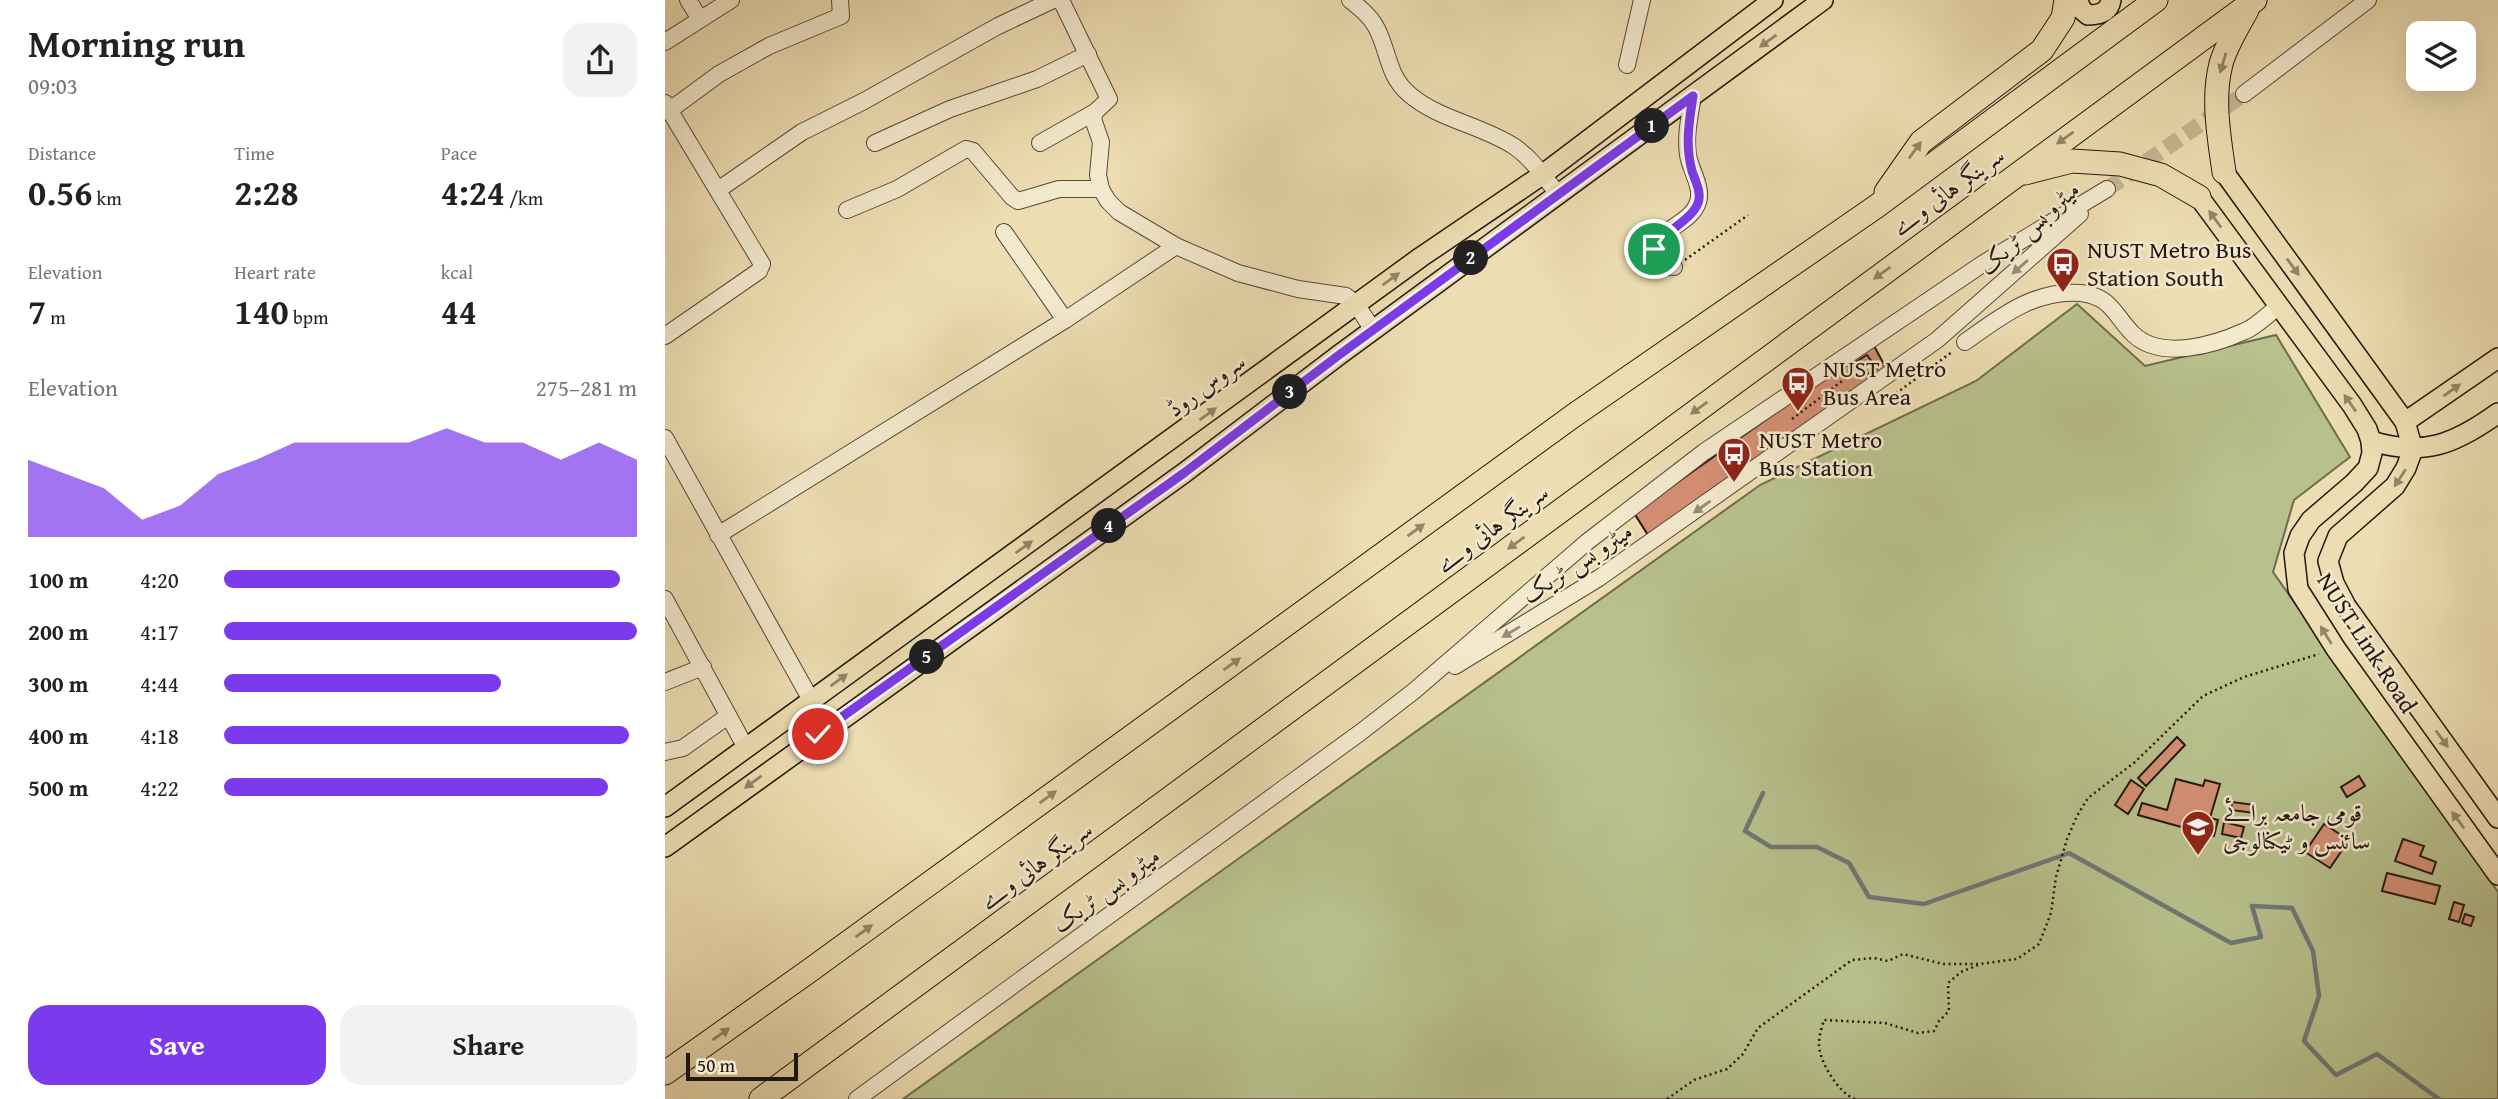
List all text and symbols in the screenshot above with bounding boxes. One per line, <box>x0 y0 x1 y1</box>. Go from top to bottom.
text: Morning run <box>28 15 245 71</box>
map controls <box>2406 21 2476 91</box>
button: layers <box>2406 21 2476 91</box>
button: share <box>563 23 637 97</box>
one-way arrow <box>1759 33 1777 47</box>
one-way arrow <box>2217 52 2228 74</box>
text: 09:03 <box>28 69 78 102</box>
pin: 1 <box>1635 108 1669 144</box>
text: 1 <box>1647 111 1656 139</box>
one-way arrow <box>2056 131 2074 145</box>
street label: سرینگر ہائی وے <box>1884 138 2012 244</box>
text: Distance <box>28 139 96 167</box>
text: Time <box>234 139 275 167</box>
text: Pace <box>441 139 477 167</box>
one-way arrow <box>1908 141 1922 159</box>
text: 0.56 <box>28 167 92 218</box>
text: 2:28 <box>234 167 299 218</box>
text: 4:24 <box>441 167 505 218</box>
street label: میٹرو بس ٹریک <box>1970 172 2087 283</box>
text: km <box>92 184 122 212</box>
text: /km <box>505 184 543 212</box>
one-way arrow <box>2208 210 2222 228</box>
pin <box>1624 219 1684 279</box>
icon: arrive <box>1635 230 1673 268</box>
place label: NUST Metro Bus Station South <box>2087 232 2252 295</box>
pin: 2 <box>1453 240 1489 276</box>
text: 2 <box>1466 243 1475 271</box>
bus stop icon: NUST Metro Bus Station South <box>2044 245 2082 294</box>
text: Elevation <box>28 258 102 286</box>
text: Heart rate <box>234 258 316 286</box>
text: kcal <box>441 258 473 286</box>
one-way arrow <box>2285 258 2299 276</box>
one-way arrow <box>2011 259 2029 275</box>
one-way arrow <box>1873 265 1891 279</box>
one-way arrow <box>1382 272 1400 286</box>
text: 7 <box>28 286 46 337</box>
text: 140 <box>234 286 289 337</box>
text: 44 <box>441 286 477 337</box>
text: m <box>46 303 66 331</box>
text: bpm <box>289 303 329 331</box>
street label: سروس روڈ <box>1159 344 1252 425</box>
place label: NUST Metro Bus Area <box>1823 351 1946 414</box>
bus stop icon: NUST Metro Bus Area <box>1779 364 1817 413</box>
text: Elevation <box>28 371 118 404</box>
text: 275–281 m <box>536 371 637 404</box>
pin: 3 <box>1273 374 1307 410</box>
text: 3 <box>1285 377 1294 405</box>
one-way arrow <box>2443 383 2461 397</box>
one-way arrow <box>2343 394 2357 412</box>
one-way arrow <box>1690 401 1708 415</box>
one-way arrow <box>1199 407 1217 421</box>
place label: NUST Metro Bus Station <box>1759 422 1882 485</box>
bus stop icon: NUST Metro Bus Station <box>1715 435 1753 484</box>
one-way arrow <box>2393 468 2406 487</box>
street label: سرینگر ہائی وے <box>1428 475 1556 581</box>
one-way arrow <box>1693 500 1711 514</box>
pin: 4 <box>1091 508 1127 544</box>
text: 4 <box>1104 511 1113 539</box>
street label: میٹرو بس ٹریک <box>1514 514 1639 612</box>
one-way arrow <box>1407 523 1425 537</box>
one-way arrow <box>1507 536 1525 550</box>
one-way arrow <box>1015 540 1033 554</box>
text: 100 m <box>28 563 89 596</box>
text: 4:20 <box>140 563 179 596</box>
street label: NUST Link Road <box>2309 565 2426 720</box>
text: 200 m <box>28 615 89 648</box>
text: 4:17 <box>140 615 179 648</box>
one-way arrow <box>1502 625 1521 638</box>
one-way arrow <box>2320 625 2333 644</box>
pin: 5 <box>909 640 945 674</box>
text: 5 <box>922 642 931 670</box>
one-way arrow <box>1223 657 1241 671</box>
text: 300 m <box>28 667 89 700</box>
text: 4:44 <box>140 667 179 700</box>
one-way arrow <box>830 673 848 687</box>
pin <box>788 704 848 764</box>
icon: check <box>799 715 837 753</box>
text: 400 m <box>28 719 89 752</box>
text: 4:18 <box>140 719 179 752</box>
one-way arrow <box>2435 730 2449 748</box>
text: 500 m <box>28 771 89 804</box>
text: 4:22 <box>140 771 179 804</box>
one-way arrow <box>744 775 763 789</box>
one-way arrow <box>1039 791 1057 805</box>
place label: قومی جامعہ برائے سائنس و ٹیکنالوجی <box>2223 795 2370 858</box>
school or university icon: قومی جامعہ برائے سائنس و ٹیکنالوجی <box>2179 808 2217 857</box>
one-way arrow <box>2451 811 2465 829</box>
street label: سرینگر ہائی وے <box>972 812 1100 918</box>
street label: میٹرو بس ٹریک <box>1044 838 1167 941</box>
one-way arrow <box>855 924 873 938</box>
button: Save <box>28 1005 326 1085</box>
button: Share <box>340 1005 637 1085</box>
one-way arrow <box>712 1027 730 1041</box>
scale bar <box>686 1050 798 1082</box>
text: 50 m <box>697 1051 735 1079</box>

